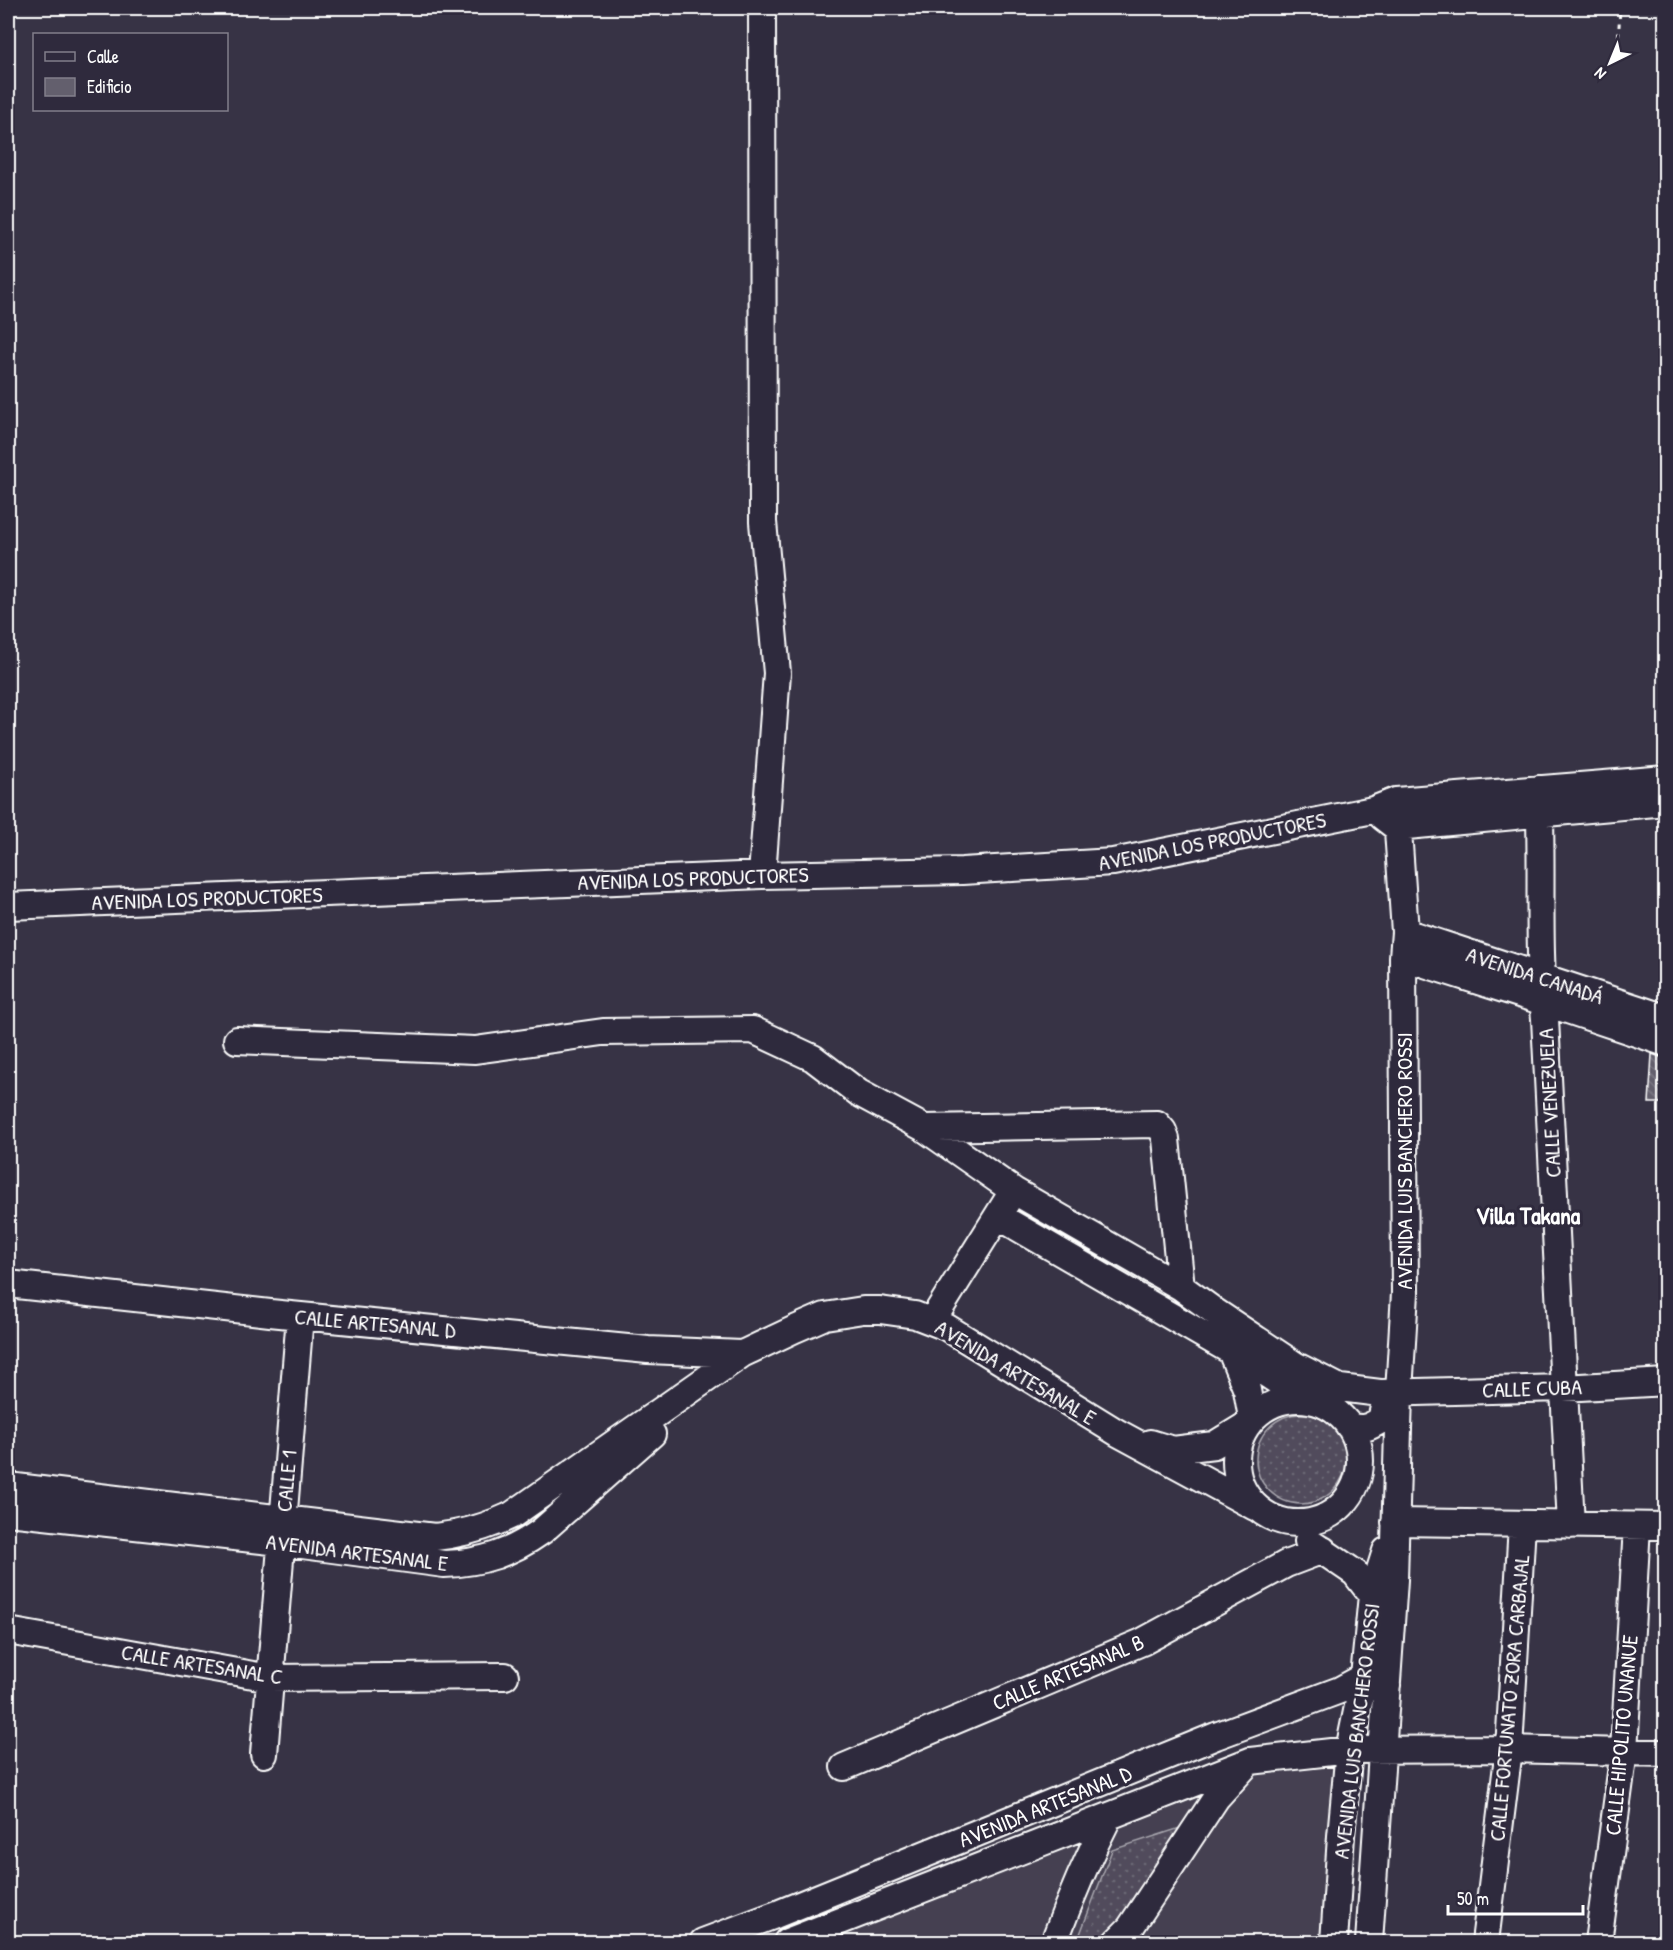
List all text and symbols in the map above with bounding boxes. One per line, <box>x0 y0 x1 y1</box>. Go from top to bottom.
legend <box>33 33 228 111</box>
north arrow <box>1580 33 1640 93</box>
text: Calle <box>87 44 119 69</box>
text: N <box>1589 63 1610 85</box>
text: Edificio <box>87 74 131 99</box>
street label: AVENIDA LOS PRODUCTORES <box>1096 804 1328 878</box>
street label: AVENIDA LOS PRODUCTORES <box>577 859 809 897</box>
street label: AVENIDA LOS PRODUCTORES <box>91 879 323 917</box>
street label: AVENIDA CANADÁ <box>1463 939 1608 1011</box>
street label: CALLE VENEZUELA <box>1530 1027 1568 1178</box>
street label: AVENIDA LUIS BANCHERO ROSSI <box>1389 1032 1419 1290</box>
district label: Villa Takana <box>1476 1199 1581 1231</box>
street label: CALLE ARTESANAL D <box>293 1301 457 1345</box>
street label: AVENIDA ARTESANAL E <box>930 1312 1102 1432</box>
street label: CALLE CUBA <box>1482 1371 1583 1405</box>
street label: CALLE 1 <box>268 1449 304 1513</box>
street label: AVENIDA ARTESANAL E <box>264 1526 450 1578</box>
street label: CALLE FORTUNATO ZORA CARBAJAL <box>1482 1553 1536 1843</box>
street label: AVENIDA LUIS BANCHERO ROSSI <box>1325 1602 1387 1860</box>
street label: CALLE ARTESANAL B <box>987 1626 1149 1718</box>
street label: CALLE HIPOLITO UNANUE <box>1597 1633 1645 1837</box>
street label: CALLE ARTESANAL C <box>119 1636 285 1692</box>
street label: AVENIDA ARTESANAL D <box>954 1757 1136 1854</box>
scale bar <box>1448 1878 1583 1916</box>
text: 50 m <box>1457 1886 1489 1911</box>

